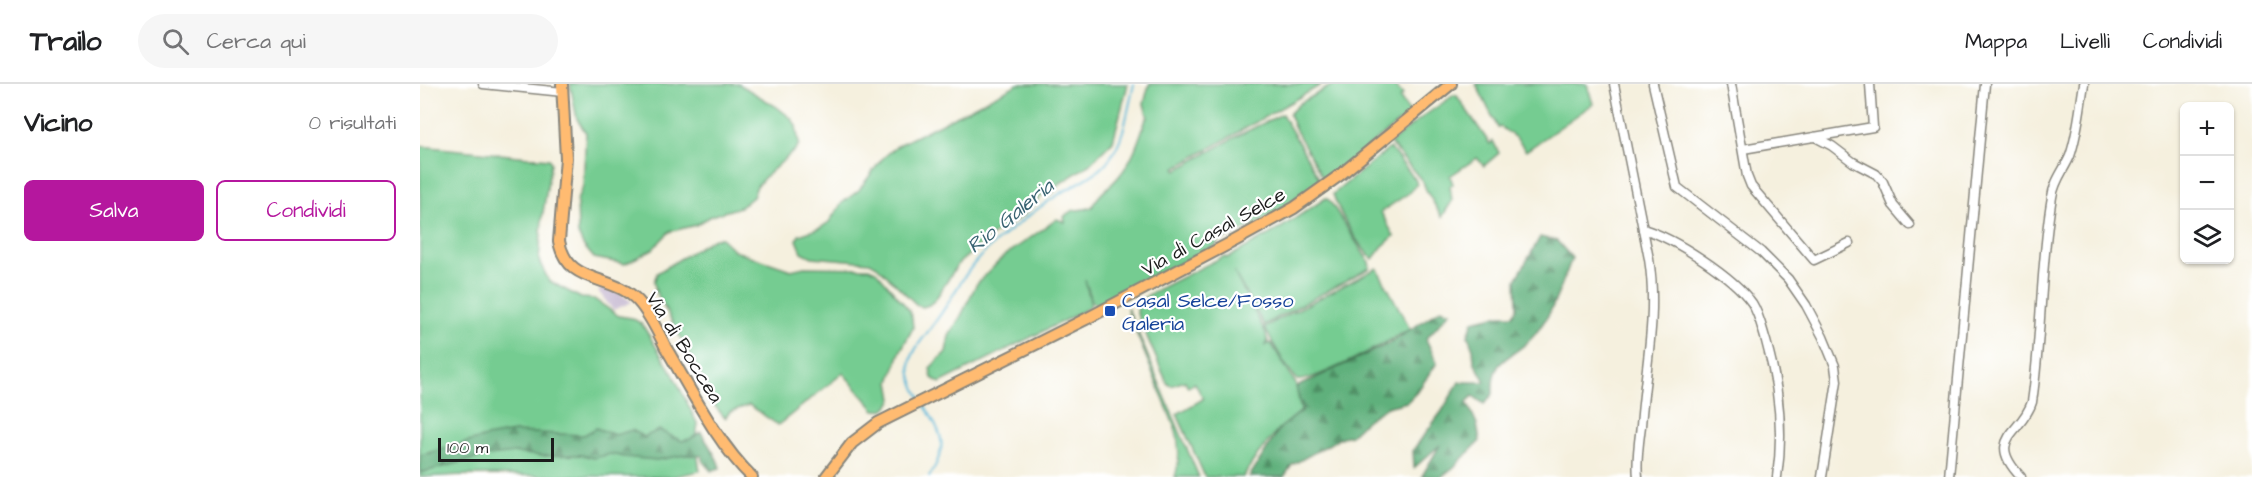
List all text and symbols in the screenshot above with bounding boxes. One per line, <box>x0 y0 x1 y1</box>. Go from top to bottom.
search box <box>138 14 558 68</box>
text: Trailo <box>30 22 102 61</box>
icon: search <box>159 25 192 58</box>
text: Cerca qui <box>207 26 306 57</box>
text: Mappa <box>1965 27 2027 56</box>
text: Livelli <box>2060 27 2110 56</box>
text: Condividi <box>2143 27 2222 56</box>
map controls <box>2180 102 2234 264</box>
button: + <box>2180 102 2234 156</box>
text: Vicino <box>24 105 92 141</box>
text: 0 risultati <box>309 109 396 137</box>
button: − <box>2180 156 2234 210</box>
water label: Rio Galeria <box>961 172 1061 260</box>
button: Salva <box>24 180 204 241</box>
button: Condividi <box>216 180 396 241</box>
street label: Via di Casal Selce <box>1136 181 1291 283</box>
button: layers <box>2180 210 2234 264</box>
street label: Via di Boccea <box>639 286 730 409</box>
place label: Casal Selce/Fosso Galeria <box>1122 287 1294 338</box>
marker: Casal Selce/Fosso Galeria <box>1103 304 1117 318</box>
scale bar <box>438 435 554 462</box>
text: 100 m <box>447 437 488 459</box>

